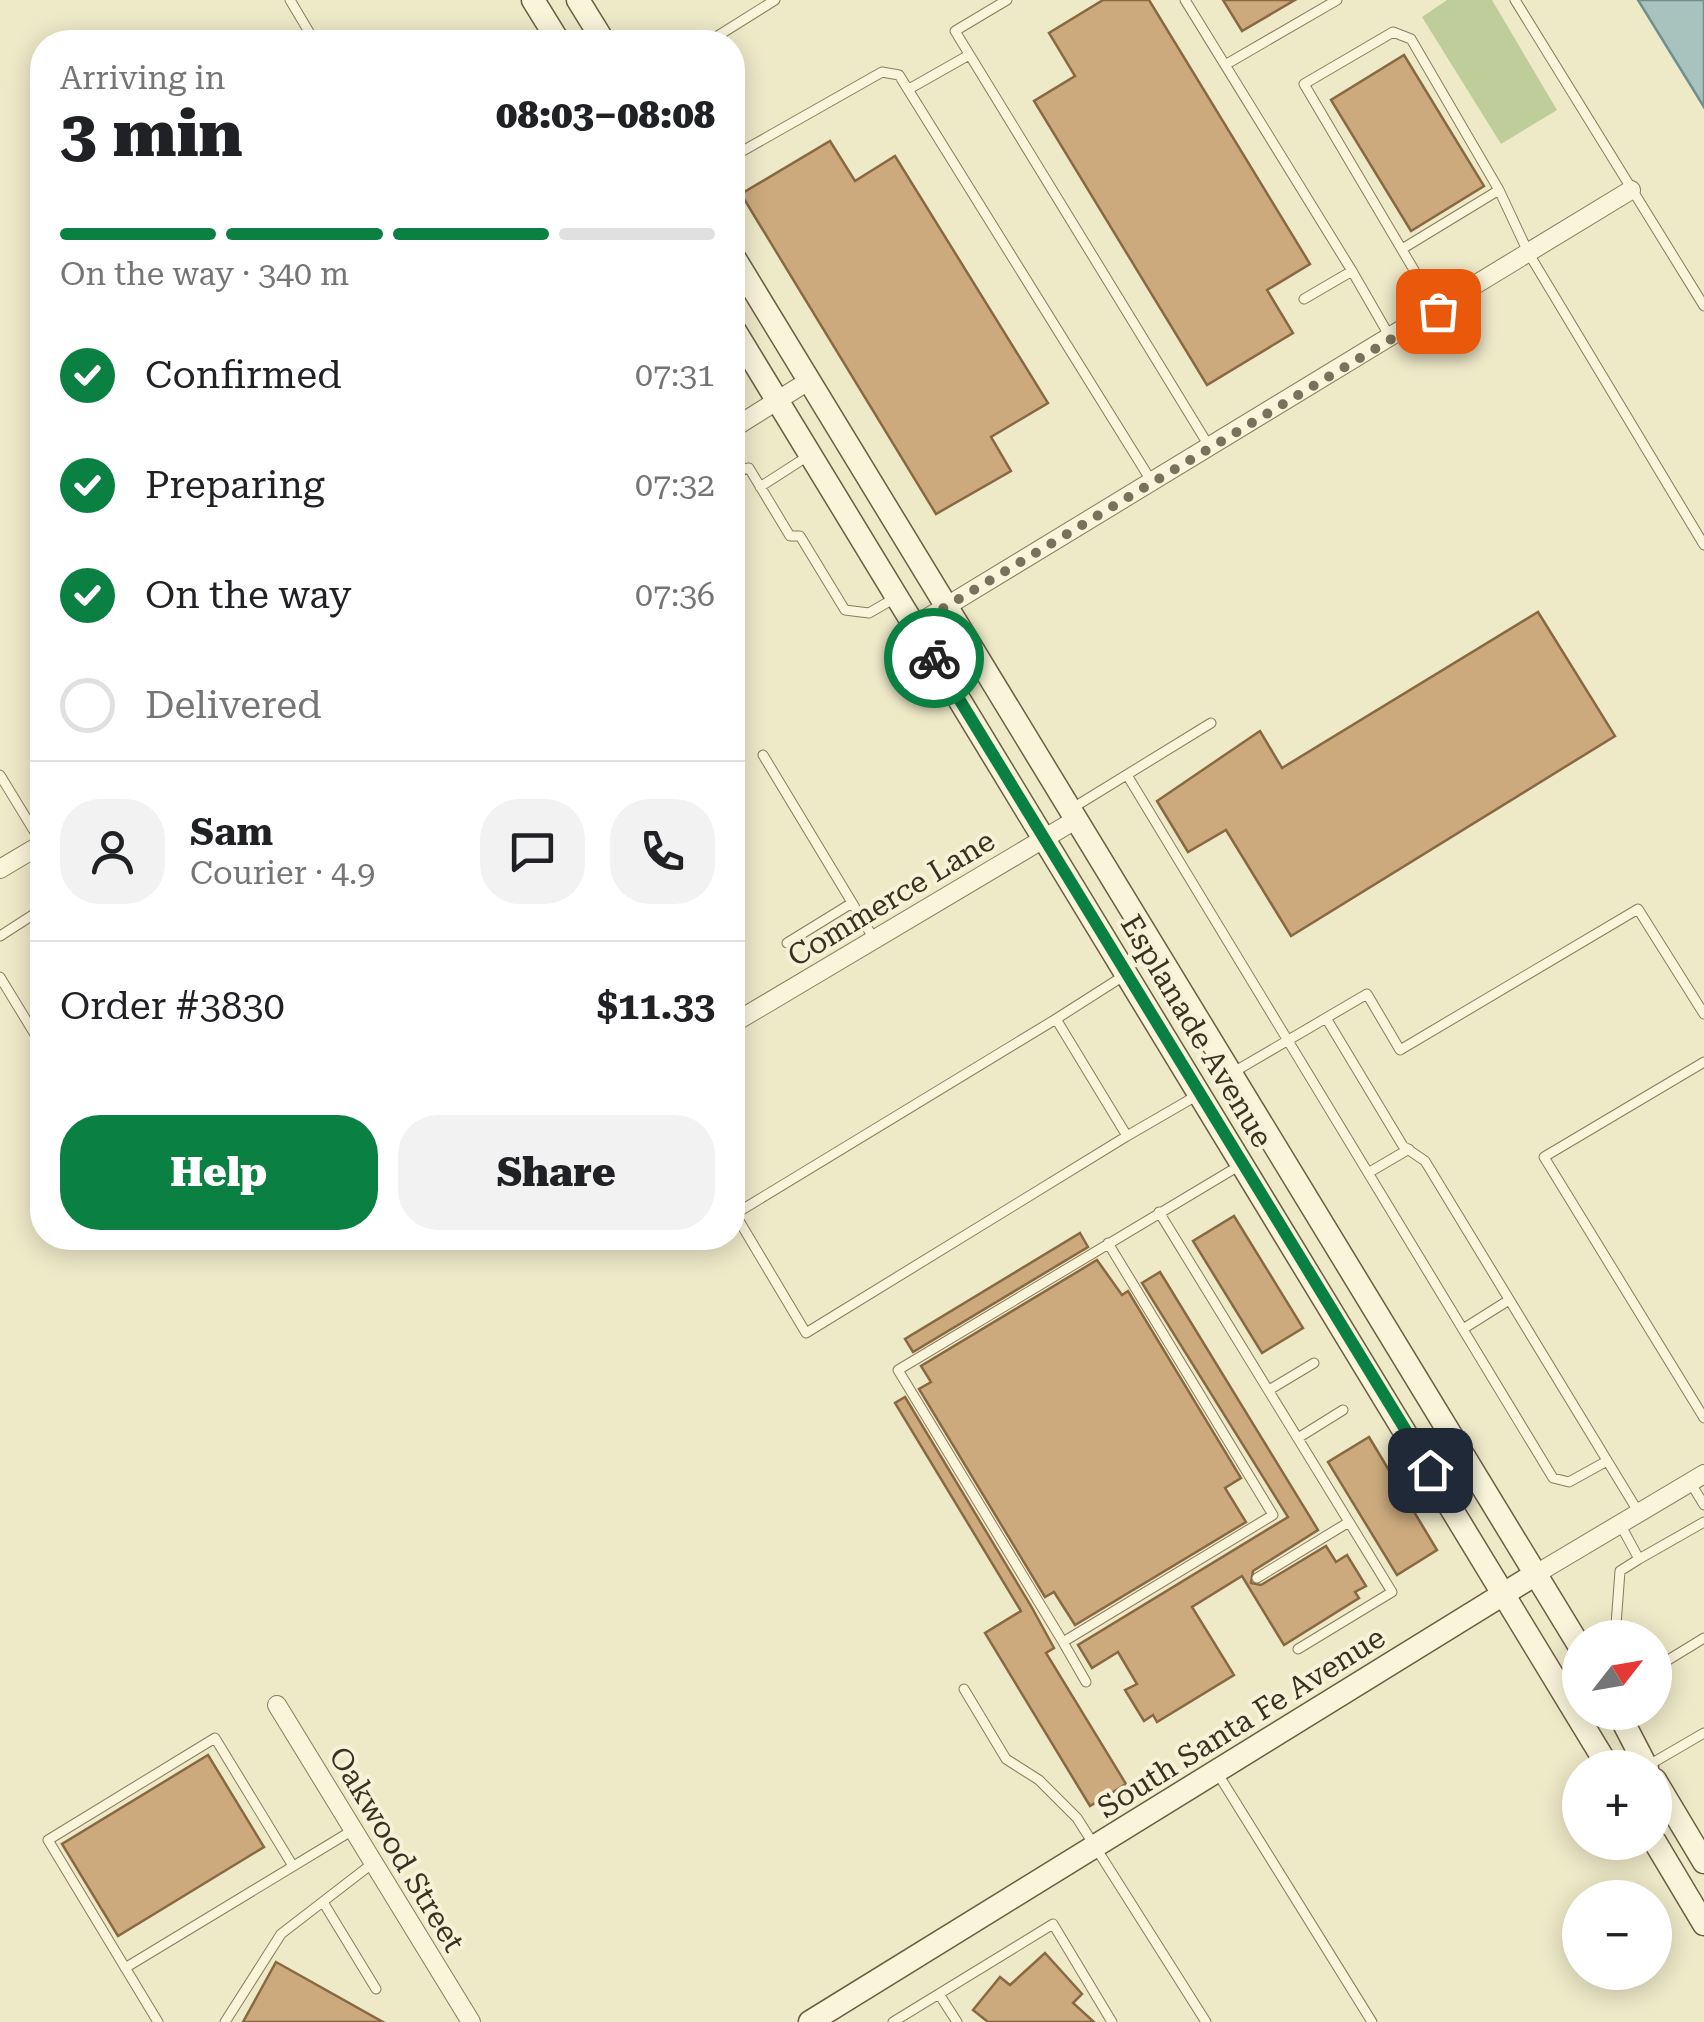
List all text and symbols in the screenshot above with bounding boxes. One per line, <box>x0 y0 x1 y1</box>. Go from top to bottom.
text: Arriving in <box>60 59 225 97</box>
text: 08:03–08:08 <box>496 93 715 137</box>
text: 3 min <box>60 96 243 172</box>
text: On the way · 340 m <box>60 255 349 293</box>
pin <box>1396 269 1481 354</box>
icon: bag <box>1411 284 1466 339</box>
icon: check <box>60 348 115 403</box>
text: Confirmed <box>145 353 342 397</box>
text: 07:31 <box>635 356 715 394</box>
icon: check <box>60 458 115 513</box>
text: Preparing <box>145 463 325 507</box>
text: 07:32 <box>635 466 715 504</box>
icon: check <box>60 568 115 623</box>
text: On the way <box>145 573 351 617</box>
text: 07:36 <box>635 576 715 614</box>
courier <box>884 608 984 708</box>
icon: bike <box>907 631 962 686</box>
text: Delivered <box>145 683 322 727</box>
button: person <box>60 799 165 904</box>
button: chat <box>480 799 585 904</box>
button: phone <box>610 799 715 904</box>
text: Sam <box>190 810 273 854</box>
street label: Commerce Lane <box>781 822 1001 974</box>
text: Courier · 4.9 <box>190 854 375 892</box>
street label: Esplanade Avenue <box>1114 908 1280 1154</box>
text: Order #3830 <box>60 984 285 1028</box>
text: $11.33 <box>597 984 715 1028</box>
button: Help <box>60 1115 378 1230</box>
button: Share <box>398 1115 715 1230</box>
pin <box>1388 1428 1473 1513</box>
icon: home <box>1403 1443 1458 1498</box>
street label: South Santa Fe Avenue <box>1091 1619 1391 1825</box>
north arrow <box>1562 1620 1672 1730</box>
map controls <box>1562 1620 1672 1990</box>
street label: Oakwood Street <box>322 1740 472 1958</box>
button: + <box>1562 1750 1672 1860</box>
button: − <box>1562 1880 1672 1990</box>

